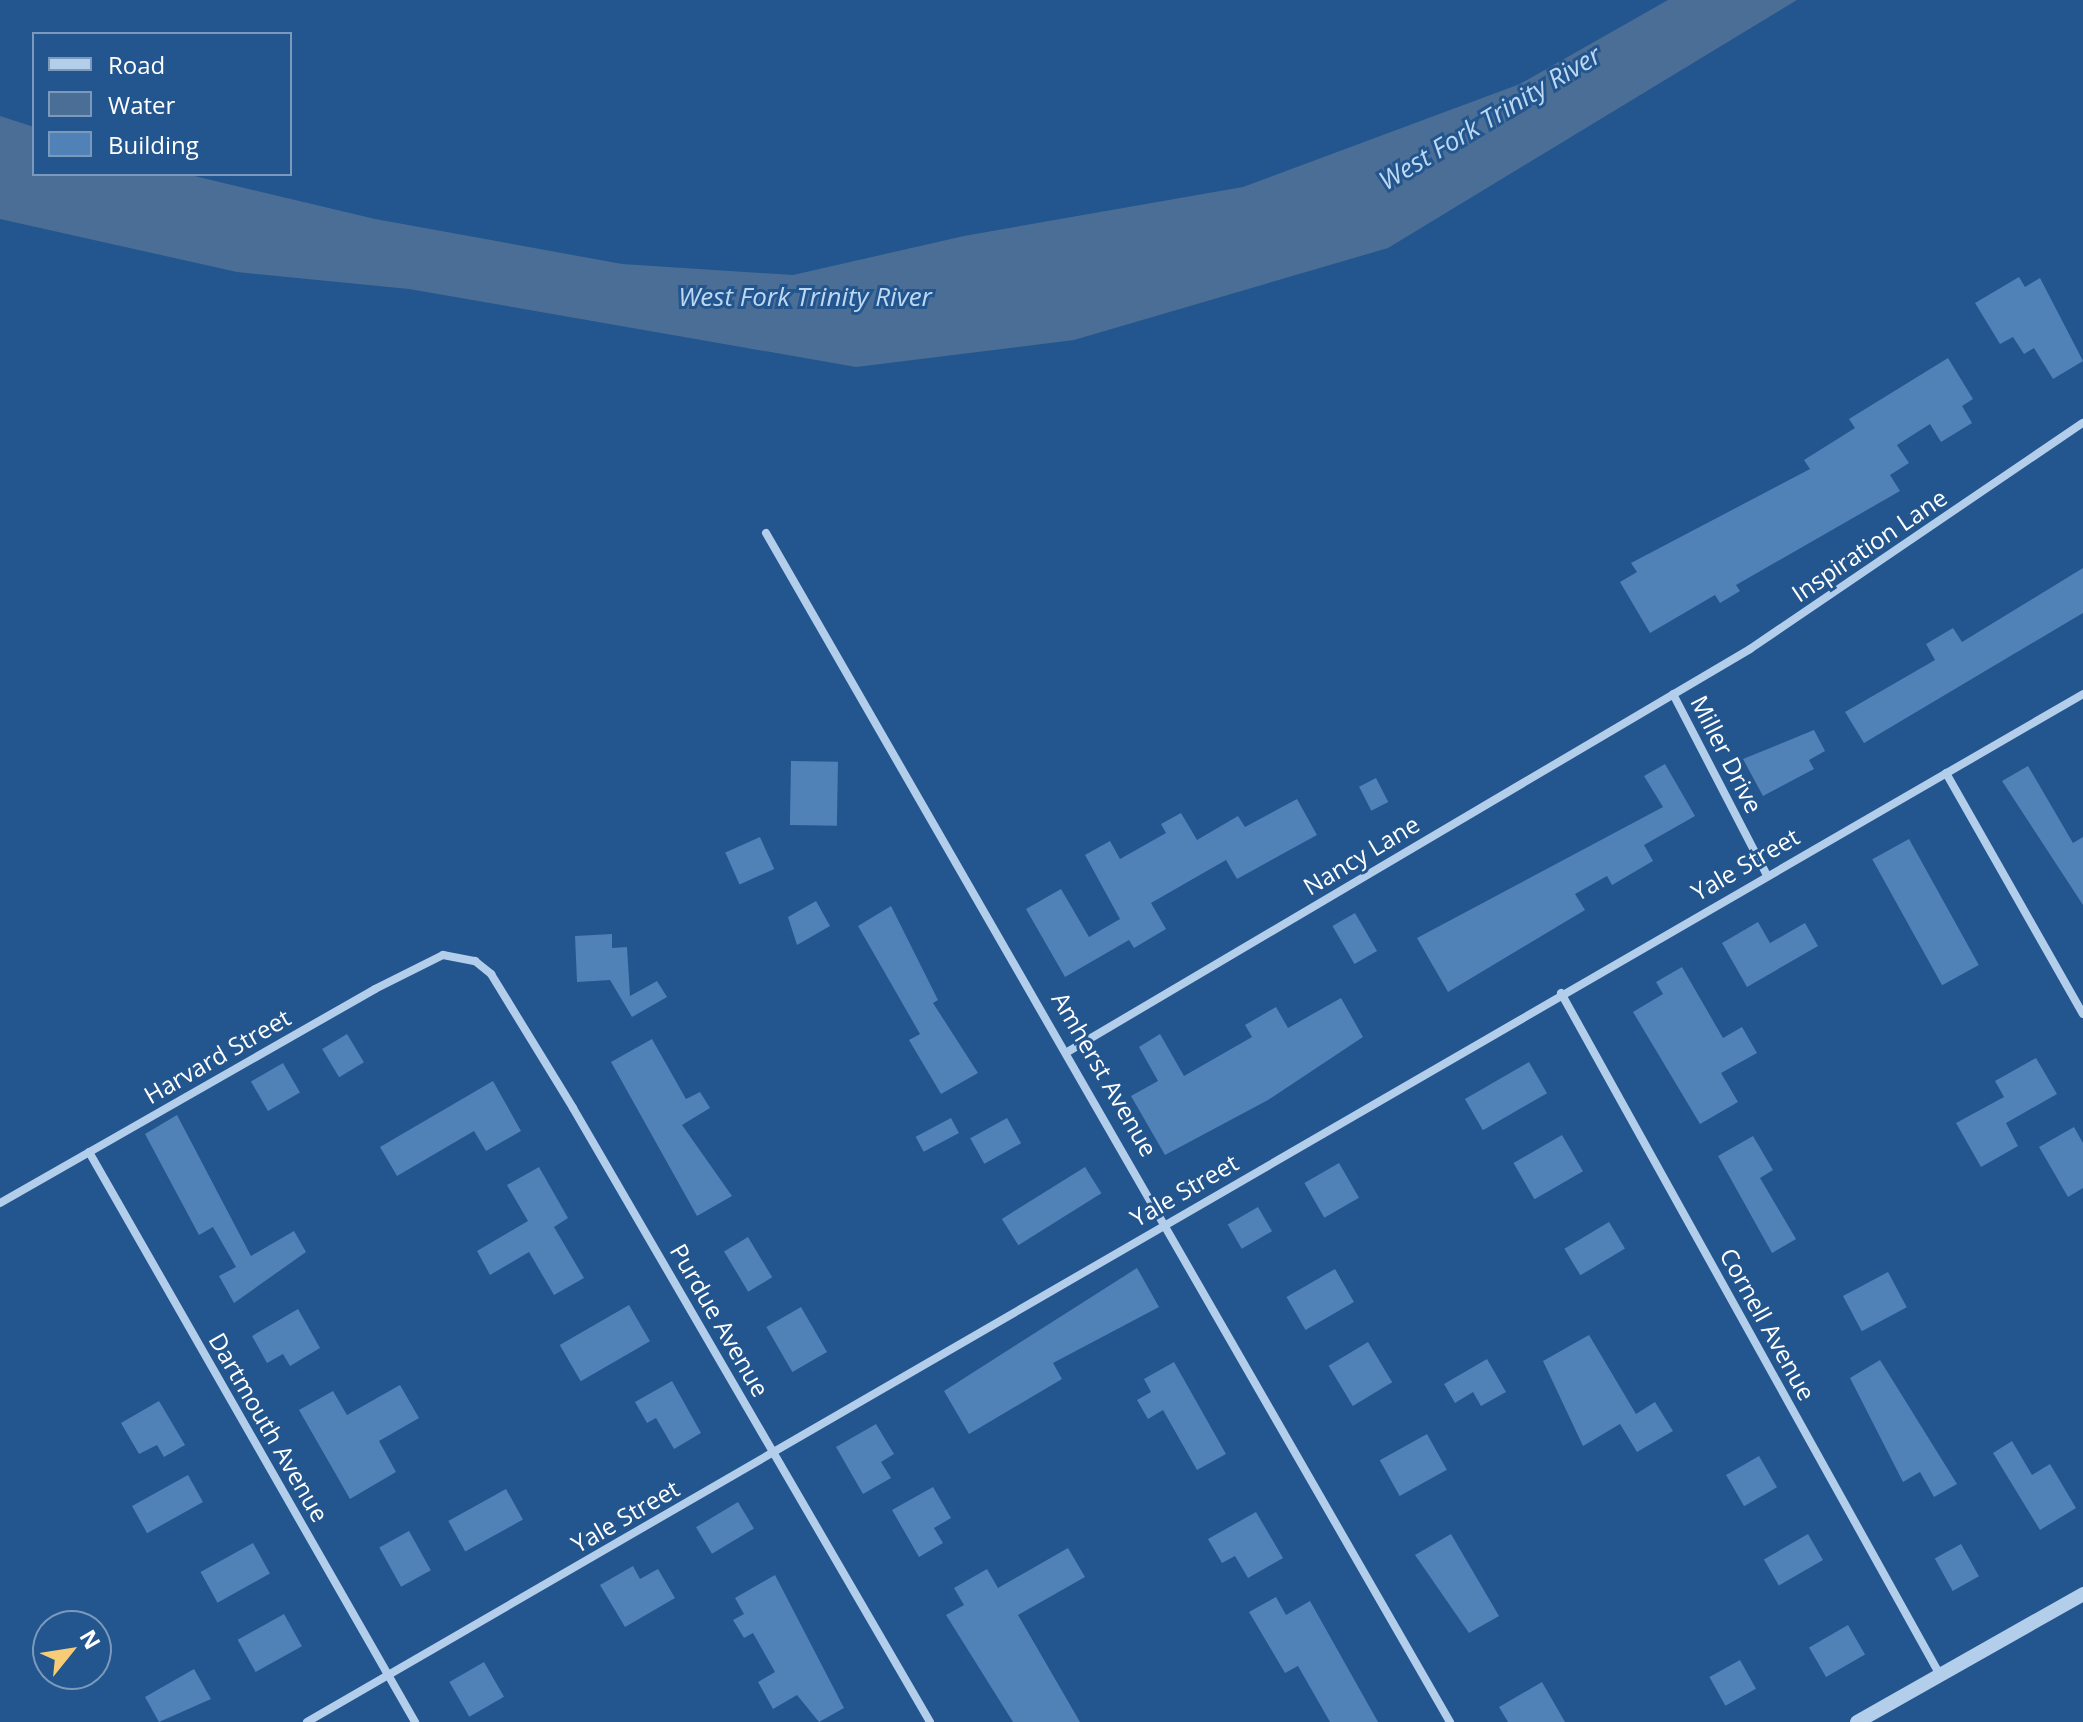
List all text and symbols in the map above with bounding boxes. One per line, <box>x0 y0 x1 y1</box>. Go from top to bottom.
legend <box>32 32 292 176</box>
water label: West Fork Trinity River <box>1373 39 1607 197</box>
text: Road <box>108 48 165 81</box>
text: Water <box>108 88 175 121</box>
text: Building <box>108 128 199 161</box>
water label: West Fork Trinity River <box>678 281 932 313</box>
street label: Inspiration Lane <box>1786 483 1952 607</box>
street label: Miller Drive <box>1685 690 1769 818</box>
street label: Nancy Lane <box>1298 809 1424 901</box>
street label: Yale Street <box>1686 822 1804 906</box>
street label: Amherst Avenue <box>1046 987 1164 1161</box>
street label: Harvard Street <box>139 1003 295 1109</box>
street label: Yale Street <box>1125 1148 1243 1232</box>
street label: Purdue Avenue <box>665 1238 775 1402</box>
street label: Cornell Avenue <box>1714 1243 1822 1405</box>
street label: Dartmouth Avenue <box>203 1327 335 1527</box>
street label: Yale Street <box>566 1474 684 1558</box>
north arrow <box>32 1610 112 1690</box>
text: N <box>74 1624 109 1654</box>

